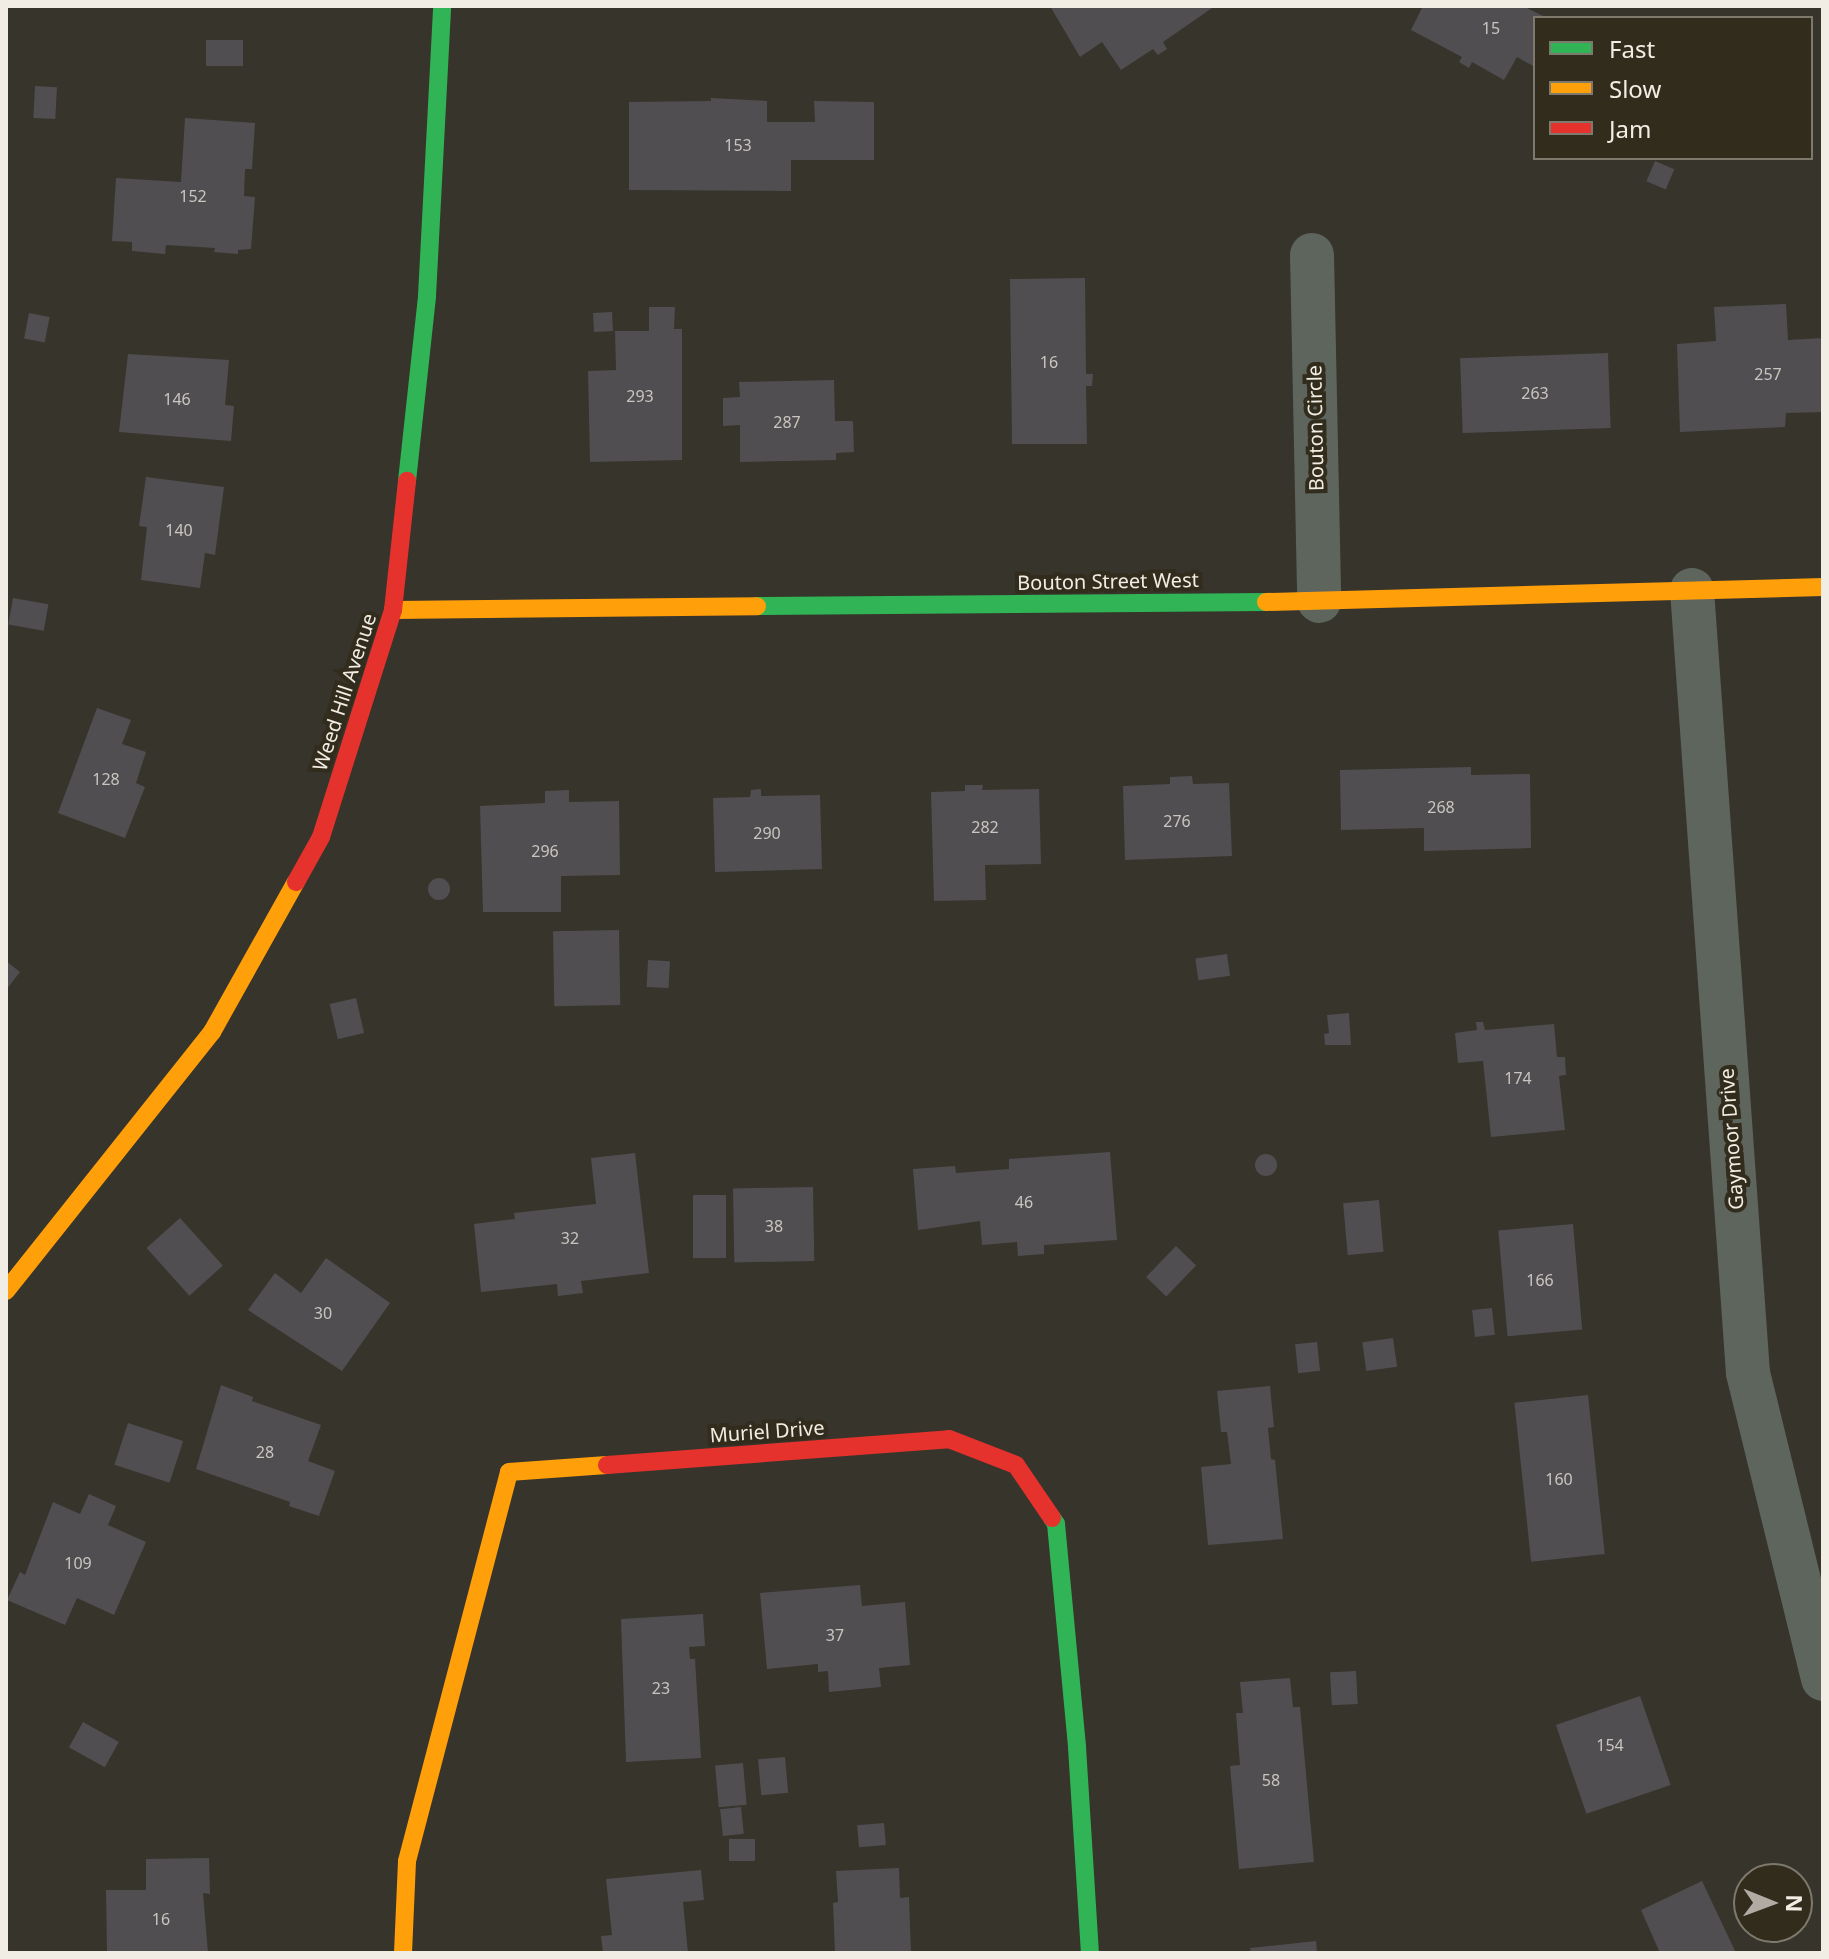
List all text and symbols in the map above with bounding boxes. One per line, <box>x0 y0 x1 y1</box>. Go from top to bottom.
legend <box>1533 16 1813 160</box>
house number: 15 <box>1482 18 1500 38</box>
text: Fast <box>1609 32 1655 65</box>
text: Slow <box>1609 72 1661 105</box>
text: Jam <box>1609 112 1651 145</box>
house number: 153 <box>724 135 752 155</box>
house number: 152 <box>179 186 207 206</box>
house number: 16 <box>1040 352 1058 372</box>
house number: 257 <box>1754 364 1782 384</box>
street label: Bouton Circle <box>1302 365 1328 491</box>
house number: 263 <box>1521 383 1549 403</box>
house number: 293 <box>626 386 654 406</box>
house number: 146 <box>163 389 191 409</box>
house number: 287 <box>773 412 801 432</box>
house number: 140 <box>165 520 193 540</box>
street label: Bouton Street West <box>1017 567 1199 595</box>
street label: Weed Hill Avenue <box>307 610 381 774</box>
house number: 128 <box>92 769 120 789</box>
house number: 268 <box>1427 797 1455 817</box>
house number: 276 <box>1163 811 1191 831</box>
house number: 282 <box>971 817 999 837</box>
house number: 290 <box>753 823 781 843</box>
house number: 296 <box>531 841 559 861</box>
street label: Gaymoor Drive <box>1714 1067 1748 1211</box>
house number: 174 <box>1504 1068 1532 1088</box>
house number: 46 <box>1015 1192 1033 1212</box>
house number: 38 <box>765 1216 783 1236</box>
house number: 32 <box>561 1228 579 1248</box>
house number: 166 <box>1526 1270 1554 1290</box>
house number: 30 <box>314 1303 332 1323</box>
street label: Muriel Drive <box>709 1415 825 1447</box>
house number: 28 <box>256 1442 274 1462</box>
house number: 160 <box>1545 1469 1573 1489</box>
house number: 109 <box>64 1553 92 1573</box>
house number: 37 <box>826 1625 844 1645</box>
house number: 23 <box>652 1678 670 1698</box>
house number: 154 <box>1596 1735 1624 1755</box>
house number: 58 <box>1262 1770 1280 1790</box>
north arrow <box>1733 1863 1813 1943</box>
text: N <box>1780 1894 1810 1913</box>
house number: 16 <box>152 1909 170 1929</box>

